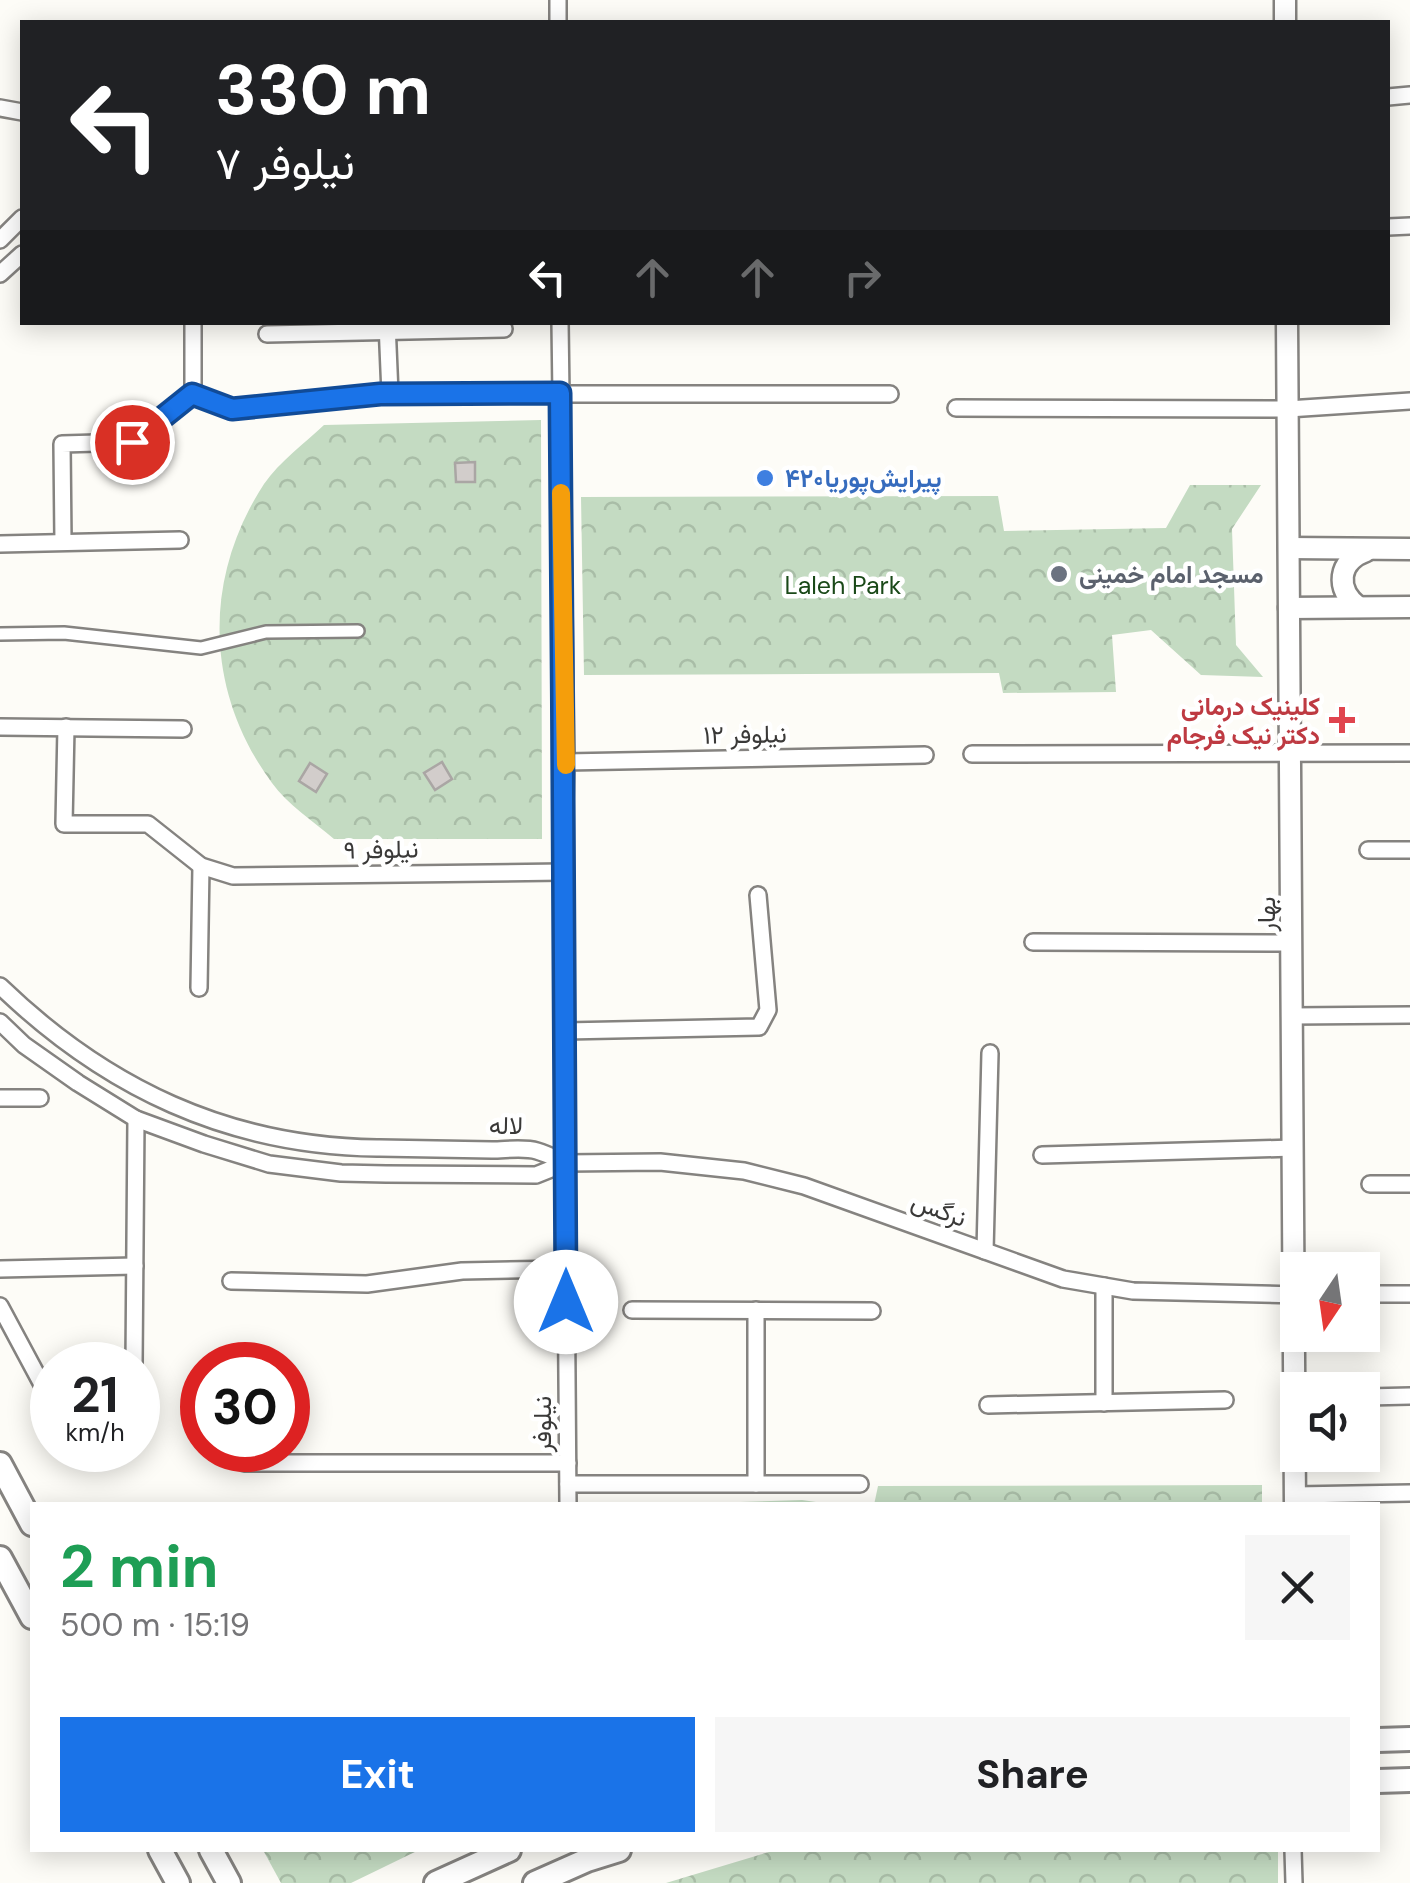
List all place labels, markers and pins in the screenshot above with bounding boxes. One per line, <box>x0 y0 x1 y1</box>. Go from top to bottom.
pin <box>90 400 175 485</box>
place label: پیرایش‌پوریا۴۲۰ <box>785 462 942 496</box>
marker: پیرایش‌پوریا۴۲۰ <box>754 467 776 489</box>
place label: مسجد امام خمینی <box>1079 558 1264 591</box>
marker: مسجد امام خمینی <box>1048 563 1070 585</box>
place label: کلینیک درمانی دکتر نیک فرجام <box>1167 690 1320 752</box>
marker: کلینیک درمانی دکتر نیک فرجام <box>1329 707 1355 733</box>

